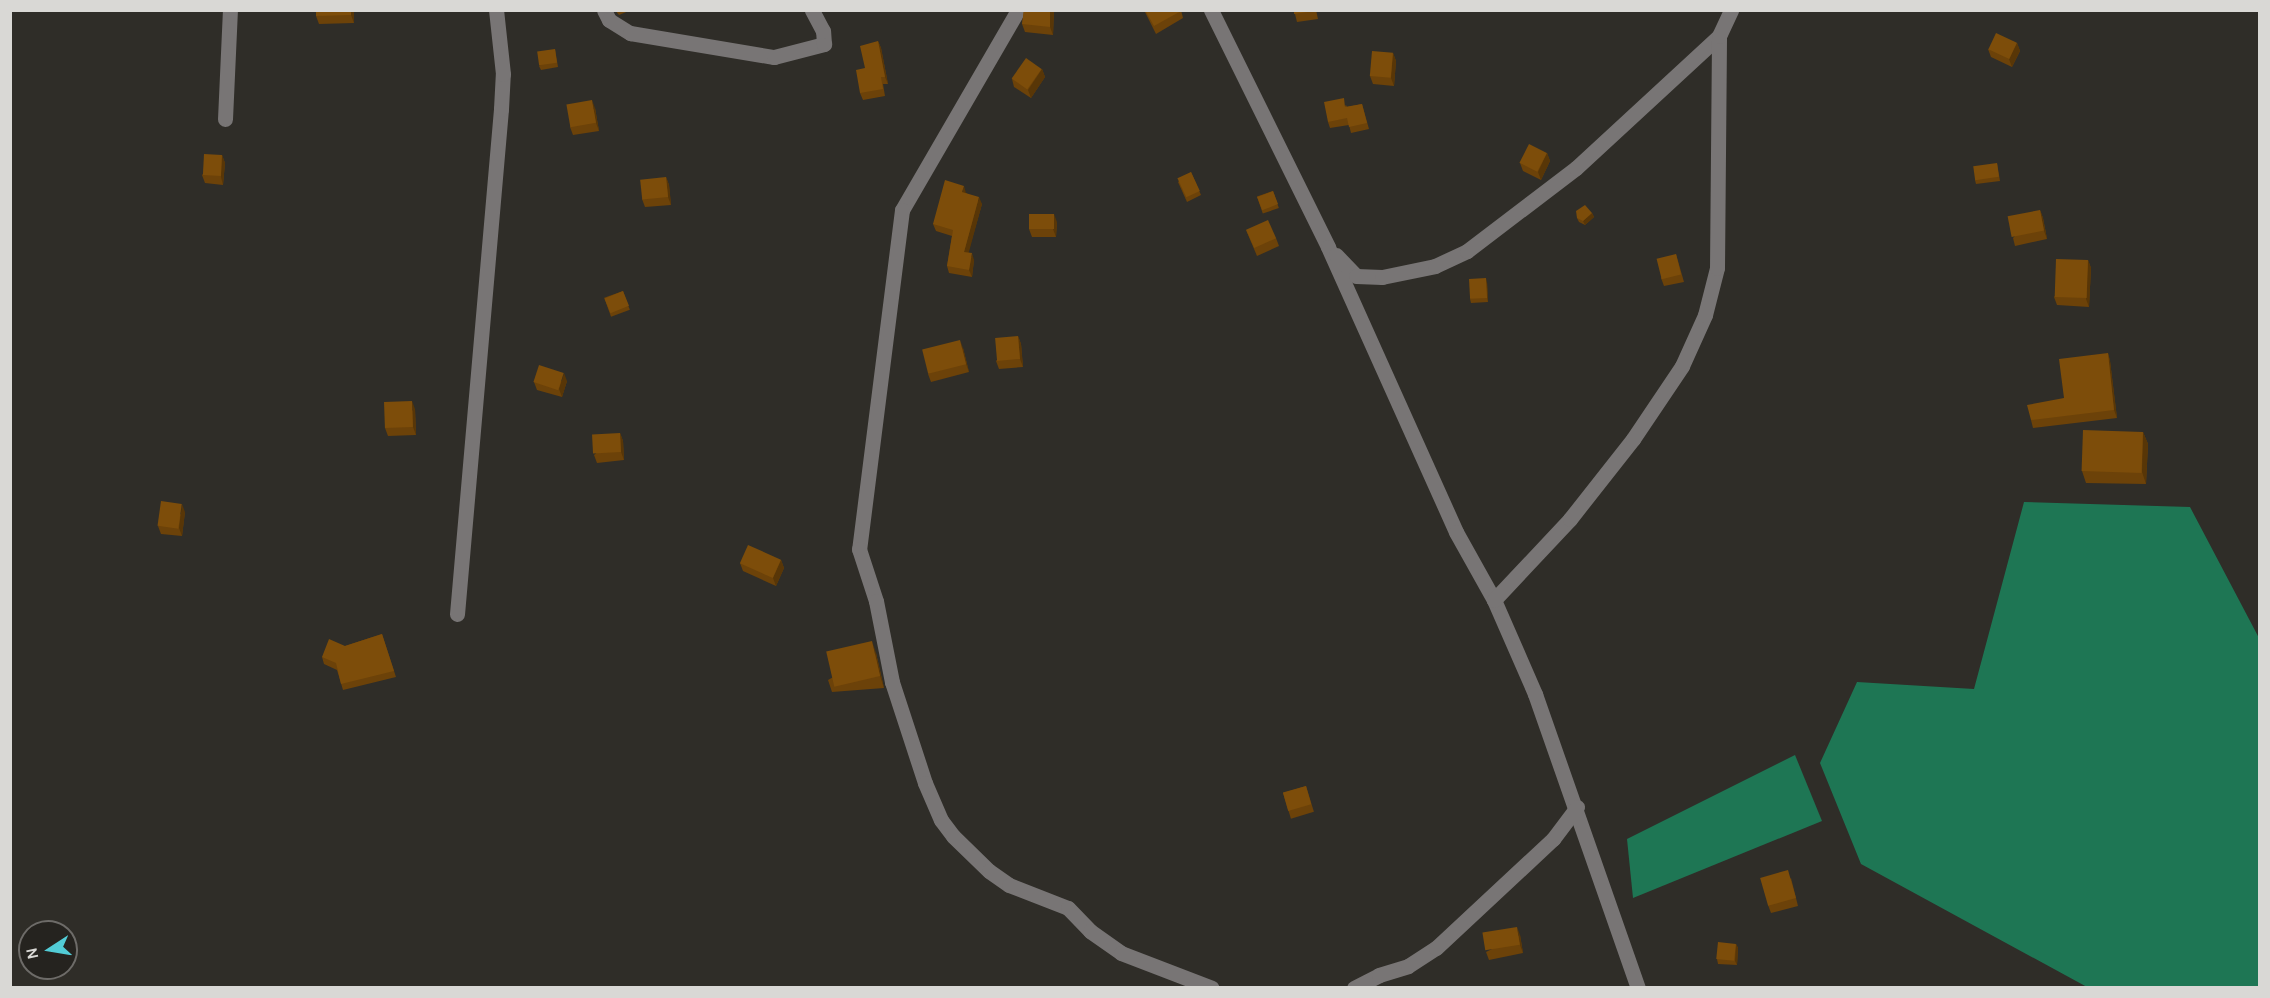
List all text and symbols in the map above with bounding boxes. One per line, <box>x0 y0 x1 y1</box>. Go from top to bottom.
north arrow <box>18 920 78 980</box>
text: N <box>21 946 42 961</box>

